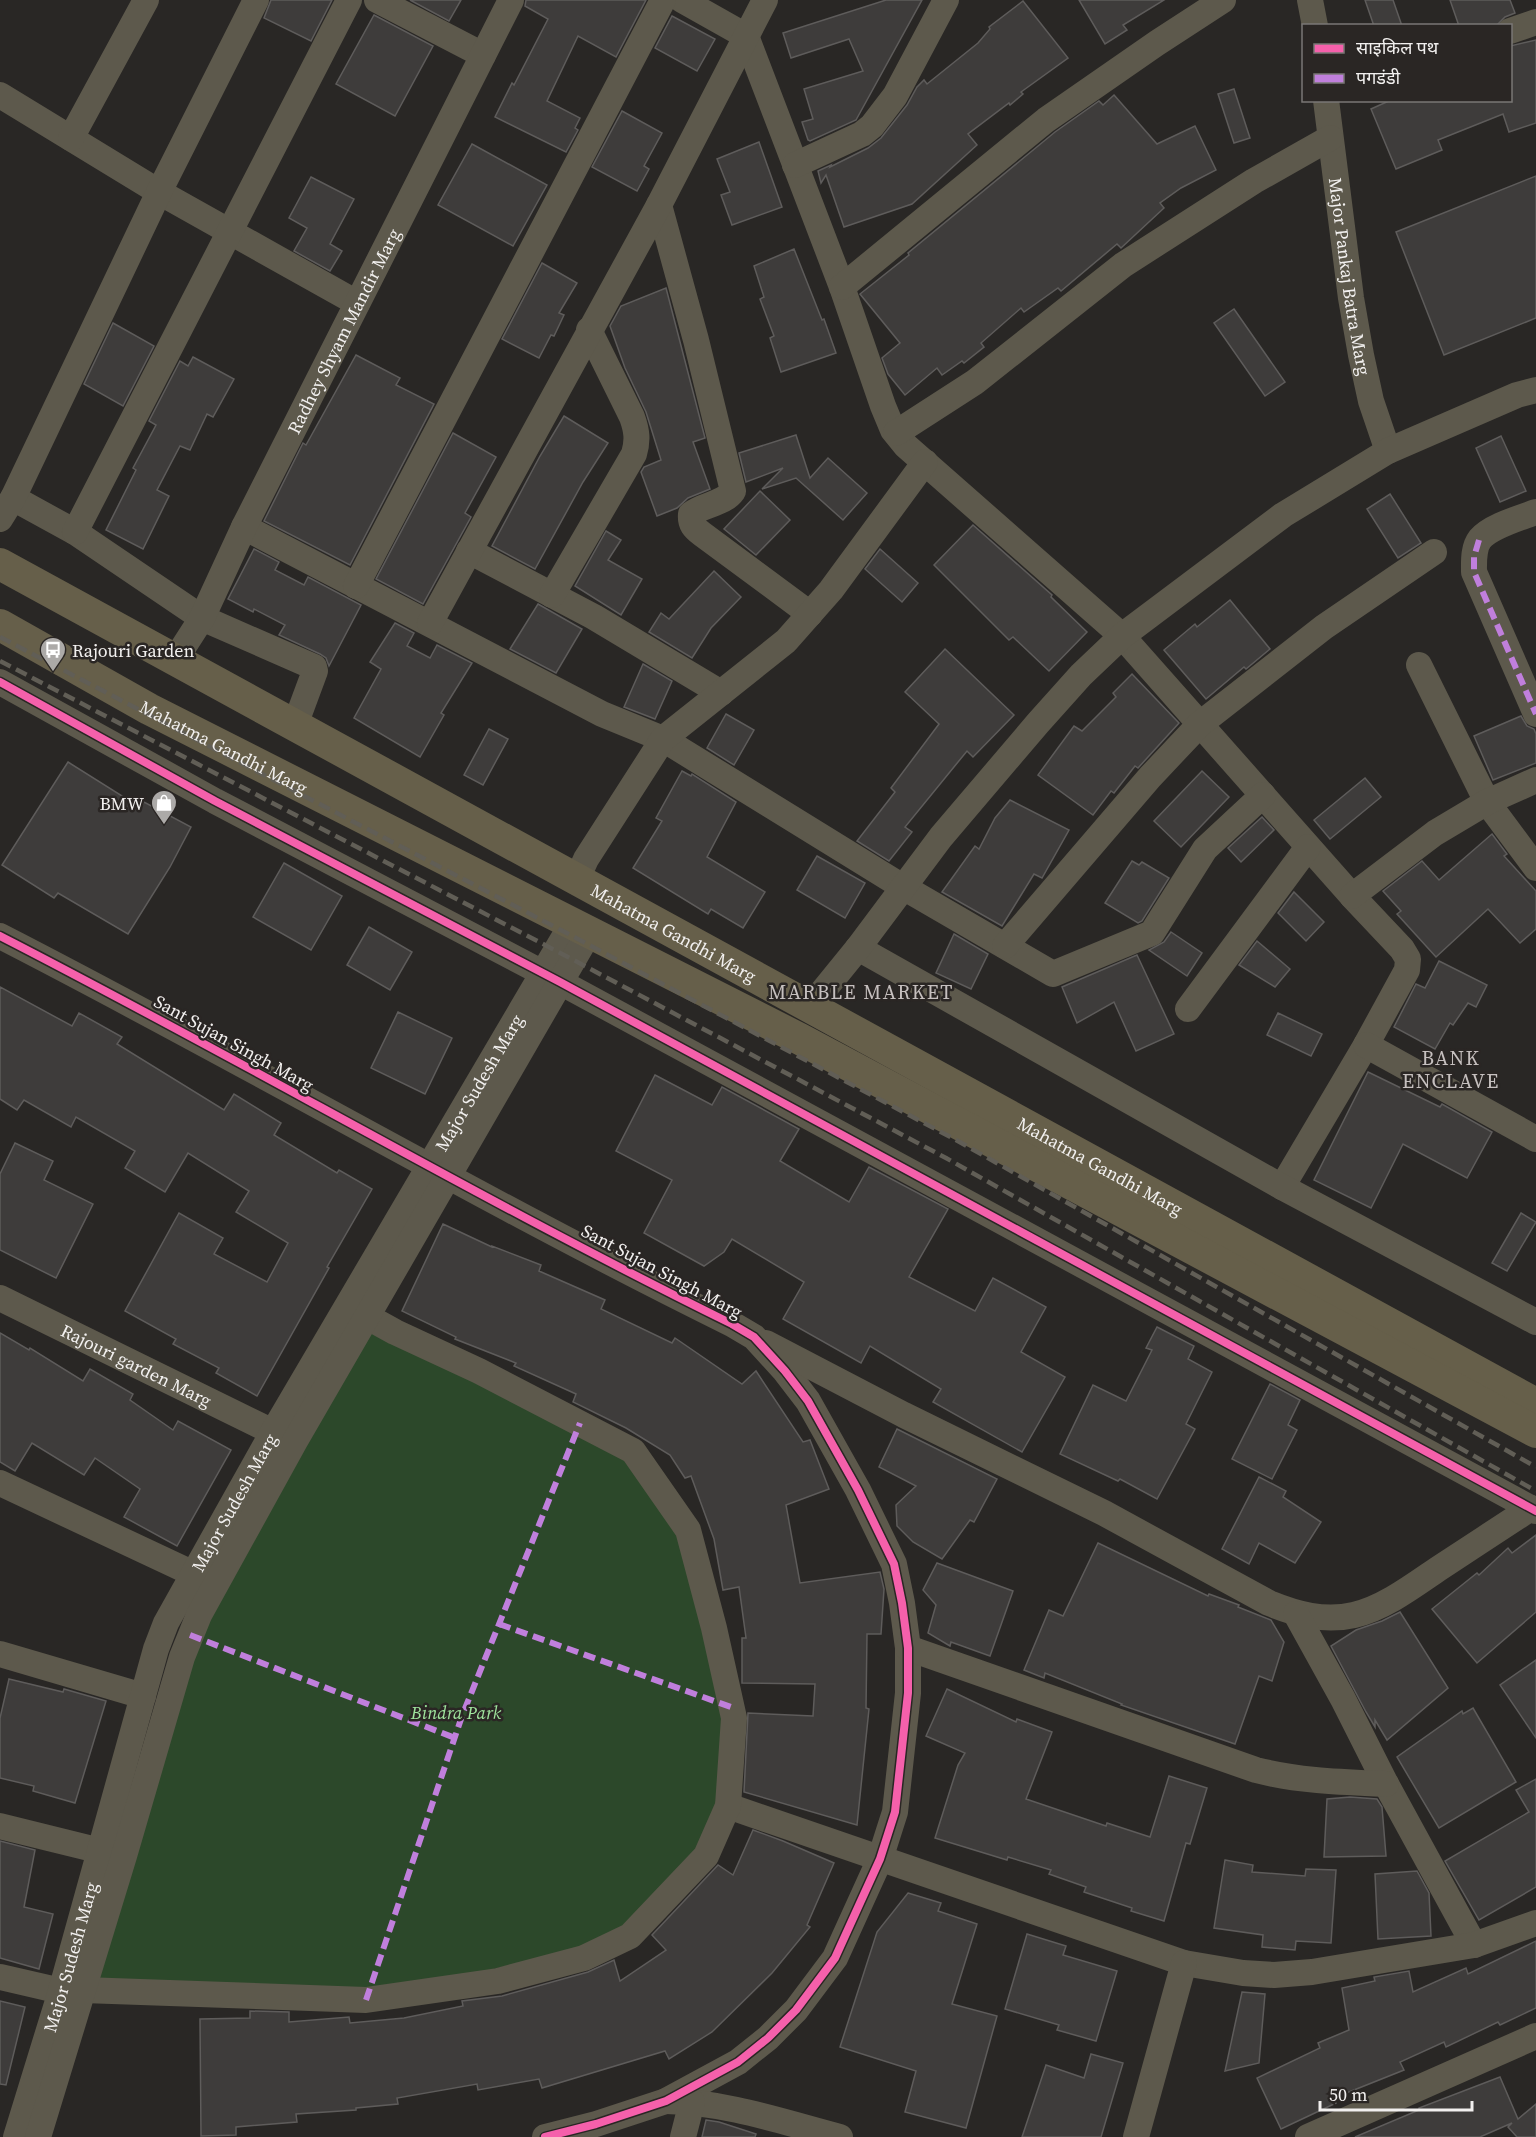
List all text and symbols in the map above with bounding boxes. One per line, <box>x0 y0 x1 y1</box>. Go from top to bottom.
legend <box>1302 24 1512 102</box>
text: साइकिल पथ <box>1356 35 1439 60</box>
text: पगडंडी <box>1356 65 1401 90</box>
street label: Major Pankaj Batra Marg <box>1323 176 1378 378</box>
street label: Radhey Shyam Mandir Marg <box>281 224 406 438</box>
bus stop icon: Rajouri Garden <box>38 635 68 673</box>
place label: Rajouri Garden <box>72 638 194 663</box>
street label: Mahatma Gandhi Marg <box>135 694 312 800</box>
shop icon: BMW <box>149 788 179 826</box>
place label: BMW <box>99 791 145 816</box>
street label: Mahatma Gandhi Marg <box>587 877 761 988</box>
district label: MARBLE MARKET <box>768 978 954 1006</box>
street label: Sant Sujan Singh Marg <box>150 989 318 1097</box>
street label: Major Sudesh Marg <box>429 1009 529 1156</box>
district label: BANK ENCLAVE <box>1402 1044 1500 1095</box>
street label: Mahatma Gandhi Marg <box>1013 1110 1187 1221</box>
street label: Sant Sujan Singh Marg <box>577 1218 747 1324</box>
street label: Rajouri garden Marg <box>57 1317 216 1413</box>
street label: Major Sudesh Marg <box>185 1429 282 1576</box>
park label: Bindra Park <box>410 1700 502 1725</box>
street label: Major Sudesh Marg <box>37 1879 103 2035</box>
scale bar <box>1320 2074 1472 2112</box>
text: 50 m <box>1329 2082 1367 2107</box>

